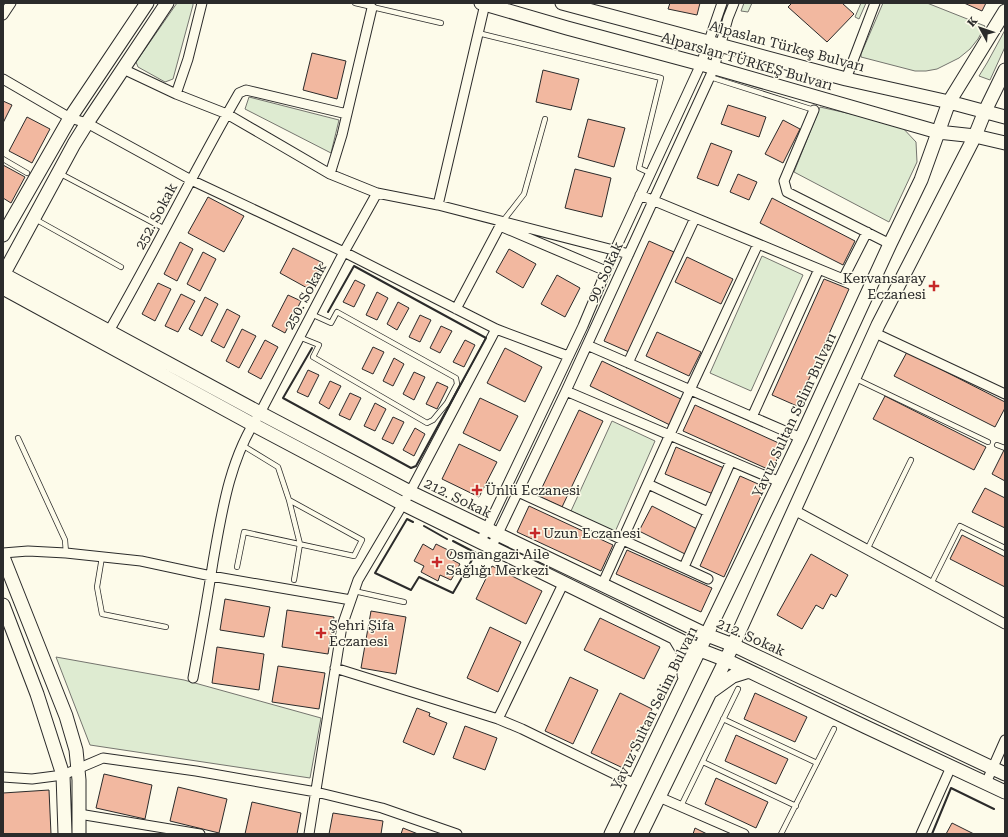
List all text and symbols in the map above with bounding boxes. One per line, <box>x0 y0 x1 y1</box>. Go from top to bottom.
north arrow <box>960 8 1000 48</box>
text: K <box>965 14 981 29</box>
street label: Alpaslan Türkeş Bulvarı <box>708 18 867 75</box>
street label: Alparslan TÜRKEŞ Bulvarı <box>659 29 835 93</box>
street label: 252. Sokak <box>132 180 180 252</box>
street label: 90. Sokak <box>584 239 626 305</box>
street label: 250. Sokak <box>281 260 329 332</box>
place label: Kervansaray Eczanesi <box>843 270 927 302</box>
marker: Kervansaray Eczanesi <box>929 281 939 291</box>
street label: Yavuz Sultan Selim Bulvarı <box>749 330 839 500</box>
street label: 212. Sokak <box>422 475 494 521</box>
place label: Ünlü Eczanesi <box>485 482 581 498</box>
marker: Ünlü Eczanesi <box>472 485 482 495</box>
place label: Uzun Eczanesi <box>543 525 641 541</box>
marker: Uzun Eczanesi <box>530 528 540 538</box>
place label: Osmangazi Aile Sağlığı Merkezi <box>446 546 550 578</box>
marker: Osmangazi Aile Sağlığı Merkezi <box>431 556 443 568</box>
street label: 212. Sokak <box>714 615 788 659</box>
place label: Şehri Şifa Eczanesi <box>329 617 395 649</box>
street label: Yavuz Sultan Selim Bulvarı <box>607 623 701 792</box>
marker: Şehri Şifa Eczanesi <box>316 628 326 638</box>

